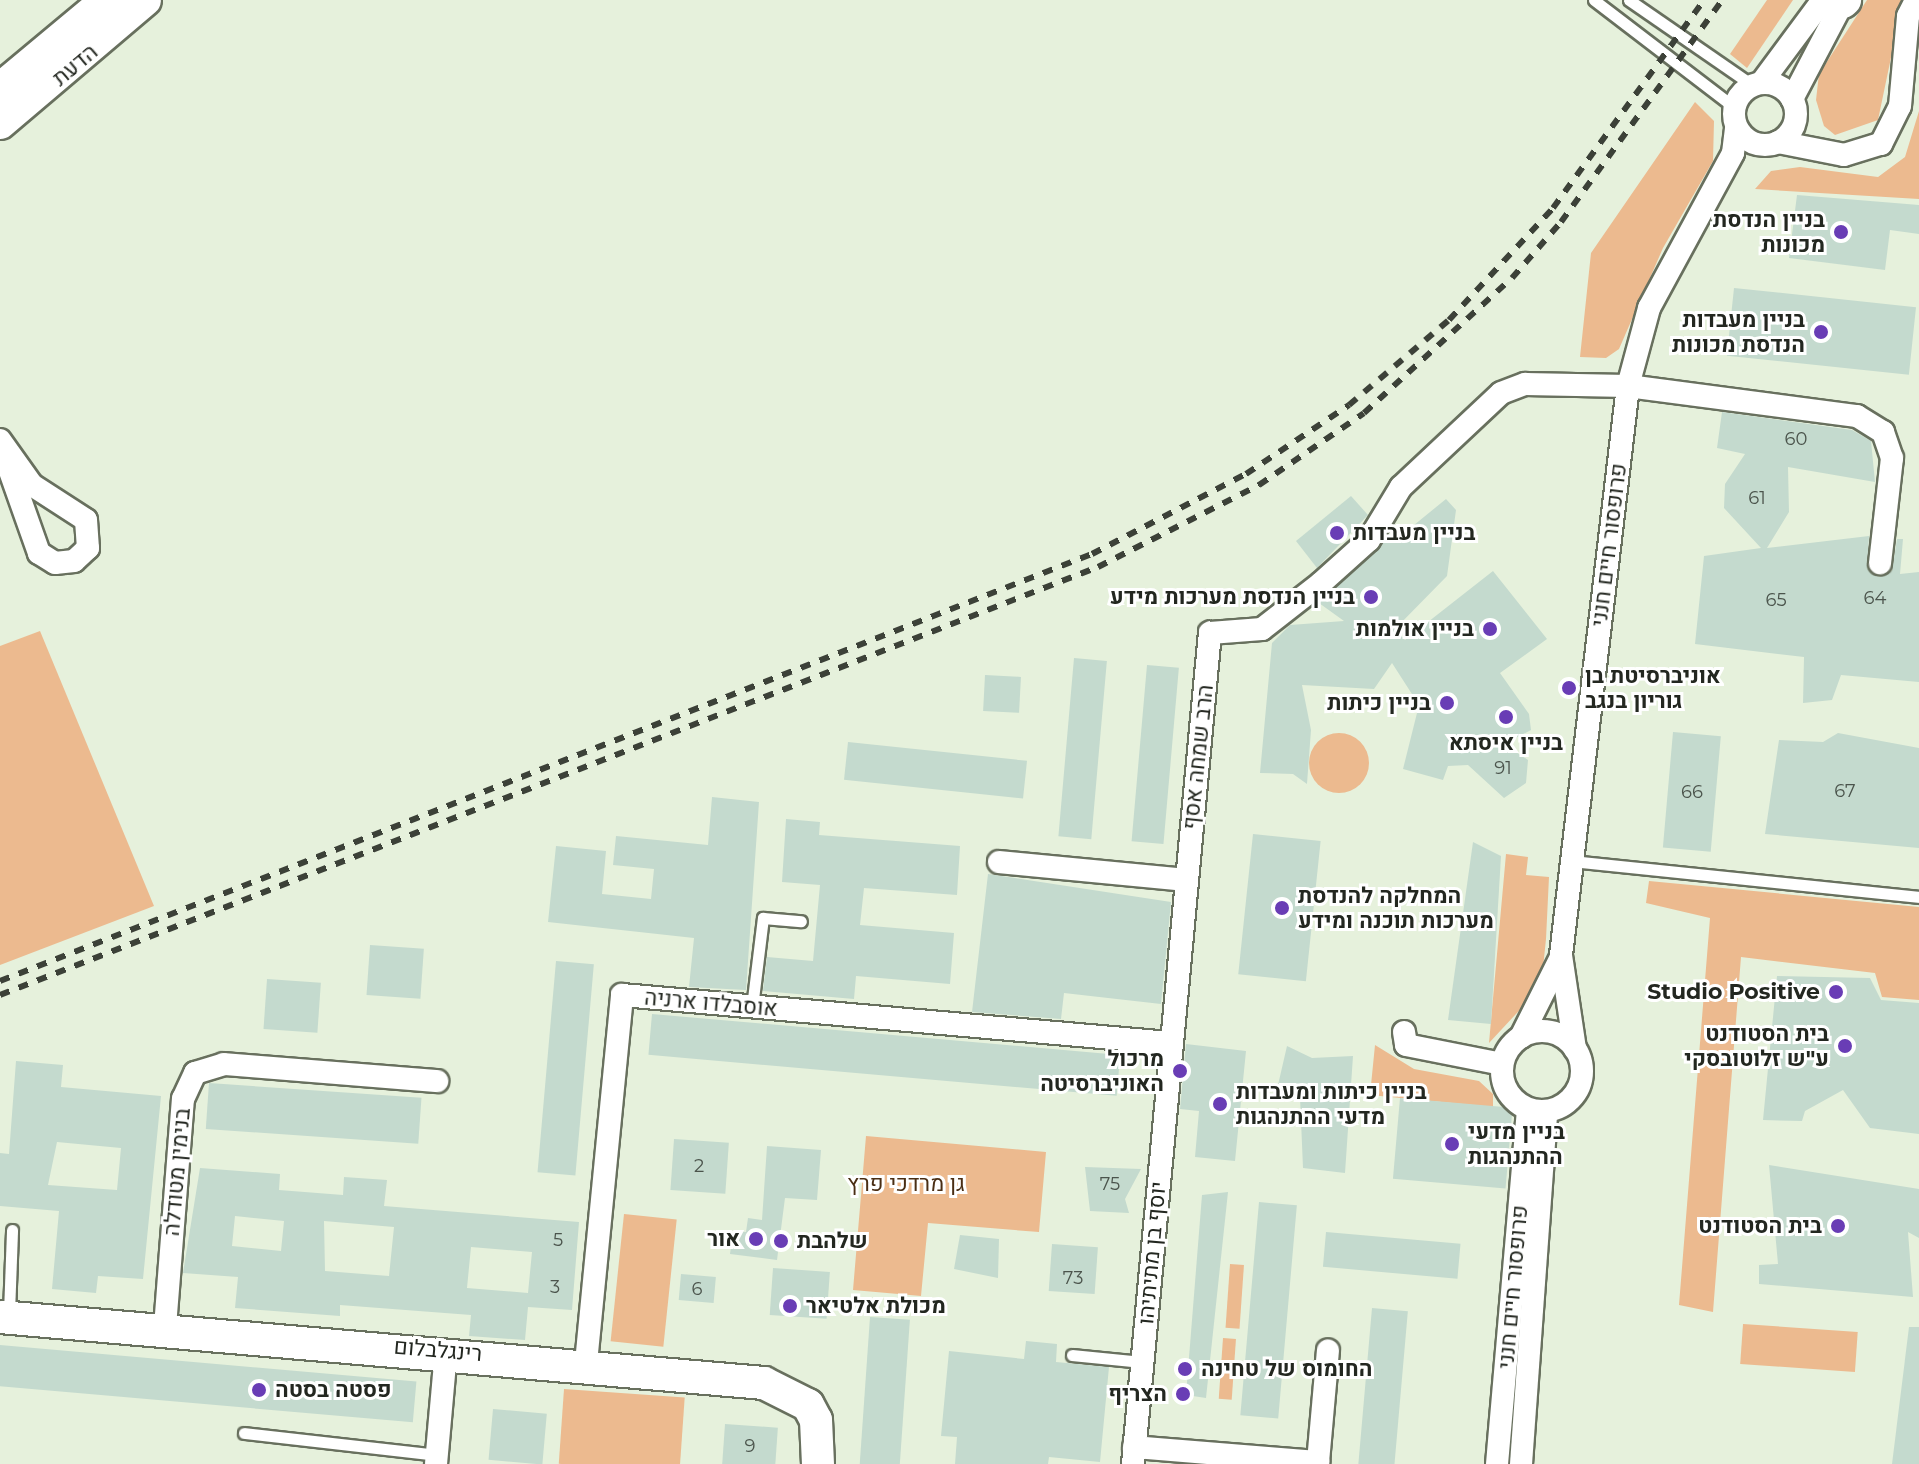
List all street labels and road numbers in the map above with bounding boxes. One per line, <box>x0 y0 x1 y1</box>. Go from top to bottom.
street label: הדעת <box>47 39 103 91</box>
street label: פרופסור חיים חנני <box>1586 462 1632 628</box>
street label: הרב שמחה אסף <box>1177 683 1219 831</box>
street label: אוסבלדו ארניה <box>643 984 779 1022</box>
street label: בנימין מטודלה <box>158 1107 196 1237</box>
street label: יוסף בן מתיתיהו <box>1133 1180 1171 1326</box>
street label: פרופסור חיים חנני <box>1493 1204 1533 1370</box>
street label: רינגלבלום <box>393 1333 483 1367</box>

